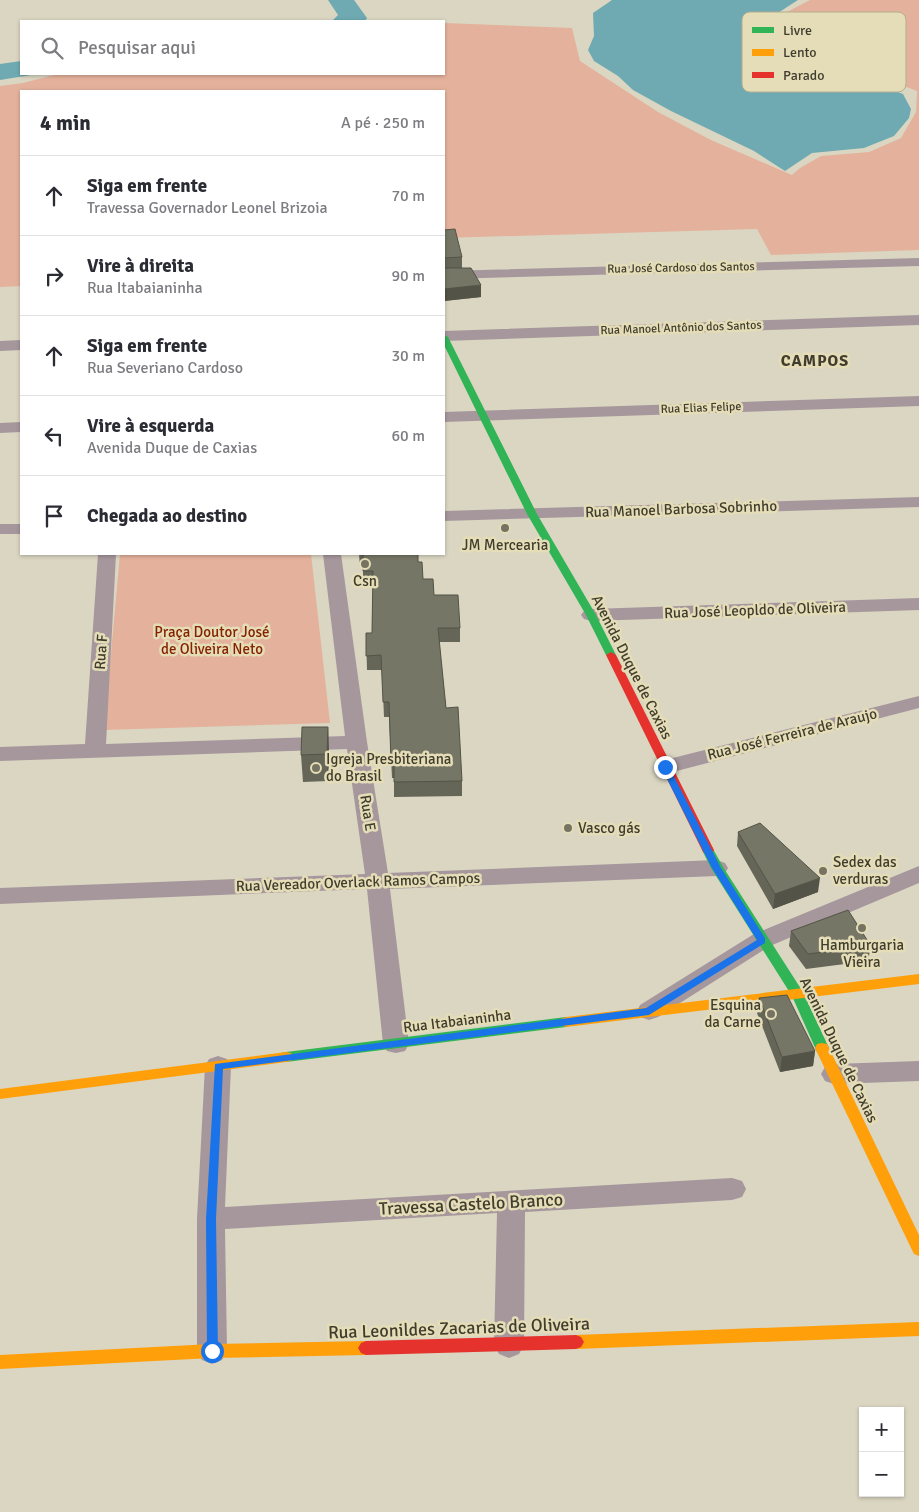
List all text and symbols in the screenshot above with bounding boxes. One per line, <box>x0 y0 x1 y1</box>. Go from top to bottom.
legend <box>742 12 906 92</box>
search box <box>20 20 445 75</box>
text: Livre <box>783 22 812 39</box>
icon: search <box>38 34 66 62</box>
text: Pesquisar aqui <box>78 36 196 60</box>
text: Lento <box>783 44 817 61</box>
text: Parado <box>783 67 825 84</box>
text: 4 min <box>40 110 91 136</box>
text: A pé · 250 m <box>341 113 425 133</box>
text: Siga em frente <box>87 174 207 198</box>
icon: ahead <box>40 182 68 210</box>
text: 70 m <box>391 186 425 206</box>
text: Travessa Governador Leonel Brizoia <box>87 198 328 218</box>
text: Vire à direita <box>87 254 194 278</box>
street label: Rua José Cardoso dos Santos <box>607 259 755 277</box>
icon: right <box>40 262 68 290</box>
text: 90 m <box>391 266 425 286</box>
text: Rua Itabaianinha <box>87 278 203 298</box>
street label: Rua Manoel Antônio dos Santos <box>600 318 762 338</box>
text: Siga em frente <box>87 334 207 358</box>
icon: ahead <box>40 342 68 370</box>
text: 30 m <box>391 346 425 366</box>
district label: CAMPOS <box>781 351 849 371</box>
text: Rua Severiano Cardoso <box>87 358 243 378</box>
street label: Rua Elias Felipe <box>660 399 742 417</box>
text: Vire à esquerda <box>87 414 214 438</box>
icon: left <box>40 422 68 450</box>
text: 60 m <box>391 426 425 446</box>
text: Avenida Duque de Caxias <box>87 438 257 458</box>
street label: Rua Manoel Barbosa Sobrinho <box>585 497 778 521</box>
icon: arrive <box>40 502 68 530</box>
text: Chegada ao destino <box>87 504 247 528</box>
marker: JM Mercearia <box>499 522 511 534</box>
place label: JM Mercearia <box>462 536 548 554</box>
marker: Csn <box>359 558 371 570</box>
place label: Csn <box>353 572 377 590</box>
street label: Avenida Duque de Caxias <box>588 592 676 743</box>
street label: Rua José Leopldo de Oliveira <box>664 598 846 622</box>
park label: Praça Doutor José de Oliveira Neto <box>154 623 270 658</box>
street label: Rua F <box>91 633 111 670</box>
street label: Rua José Ferreira de Araujo <box>705 704 879 764</box>
place label: Igreja Presbiteriana do Brasil <box>326 750 451 785</box>
route end <box>654 756 677 779</box>
marker: Igreja Presbiteriana do Brasil <box>310 762 322 774</box>
street label: Rua E <box>356 794 380 832</box>
place label: Vasco gás <box>578 819 641 837</box>
marker: Vasco gás <box>562 822 574 834</box>
place label: Sedex das verduras <box>833 853 897 888</box>
marker: Sedex das verduras <box>817 865 829 877</box>
street label: Rua Vereador Overlack Ramos Campos <box>236 869 481 895</box>
marker: Hamburgaria Vieira <box>856 922 868 934</box>
place label: Hamburgaria Vieira <box>820 936 904 971</box>
street label: Avenida Duque de Caxias <box>796 974 882 1126</box>
place label: Esquina da Carne <box>704 996 761 1031</box>
street label: Rua Itabaianinha <box>402 1005 512 1037</box>
marker: Esquina da Carne <box>765 1008 777 1020</box>
street label: Travessa Castelo Branco <box>378 1188 564 1220</box>
street label: Rua Leonildes Zacarias de Oliveira <box>328 1312 590 1344</box>
route start <box>201 1340 224 1363</box>
map controls <box>859 1407 904 1497</box>
button: + <box>859 1407 904 1452</box>
button: − <box>859 1452 904 1497</box>

